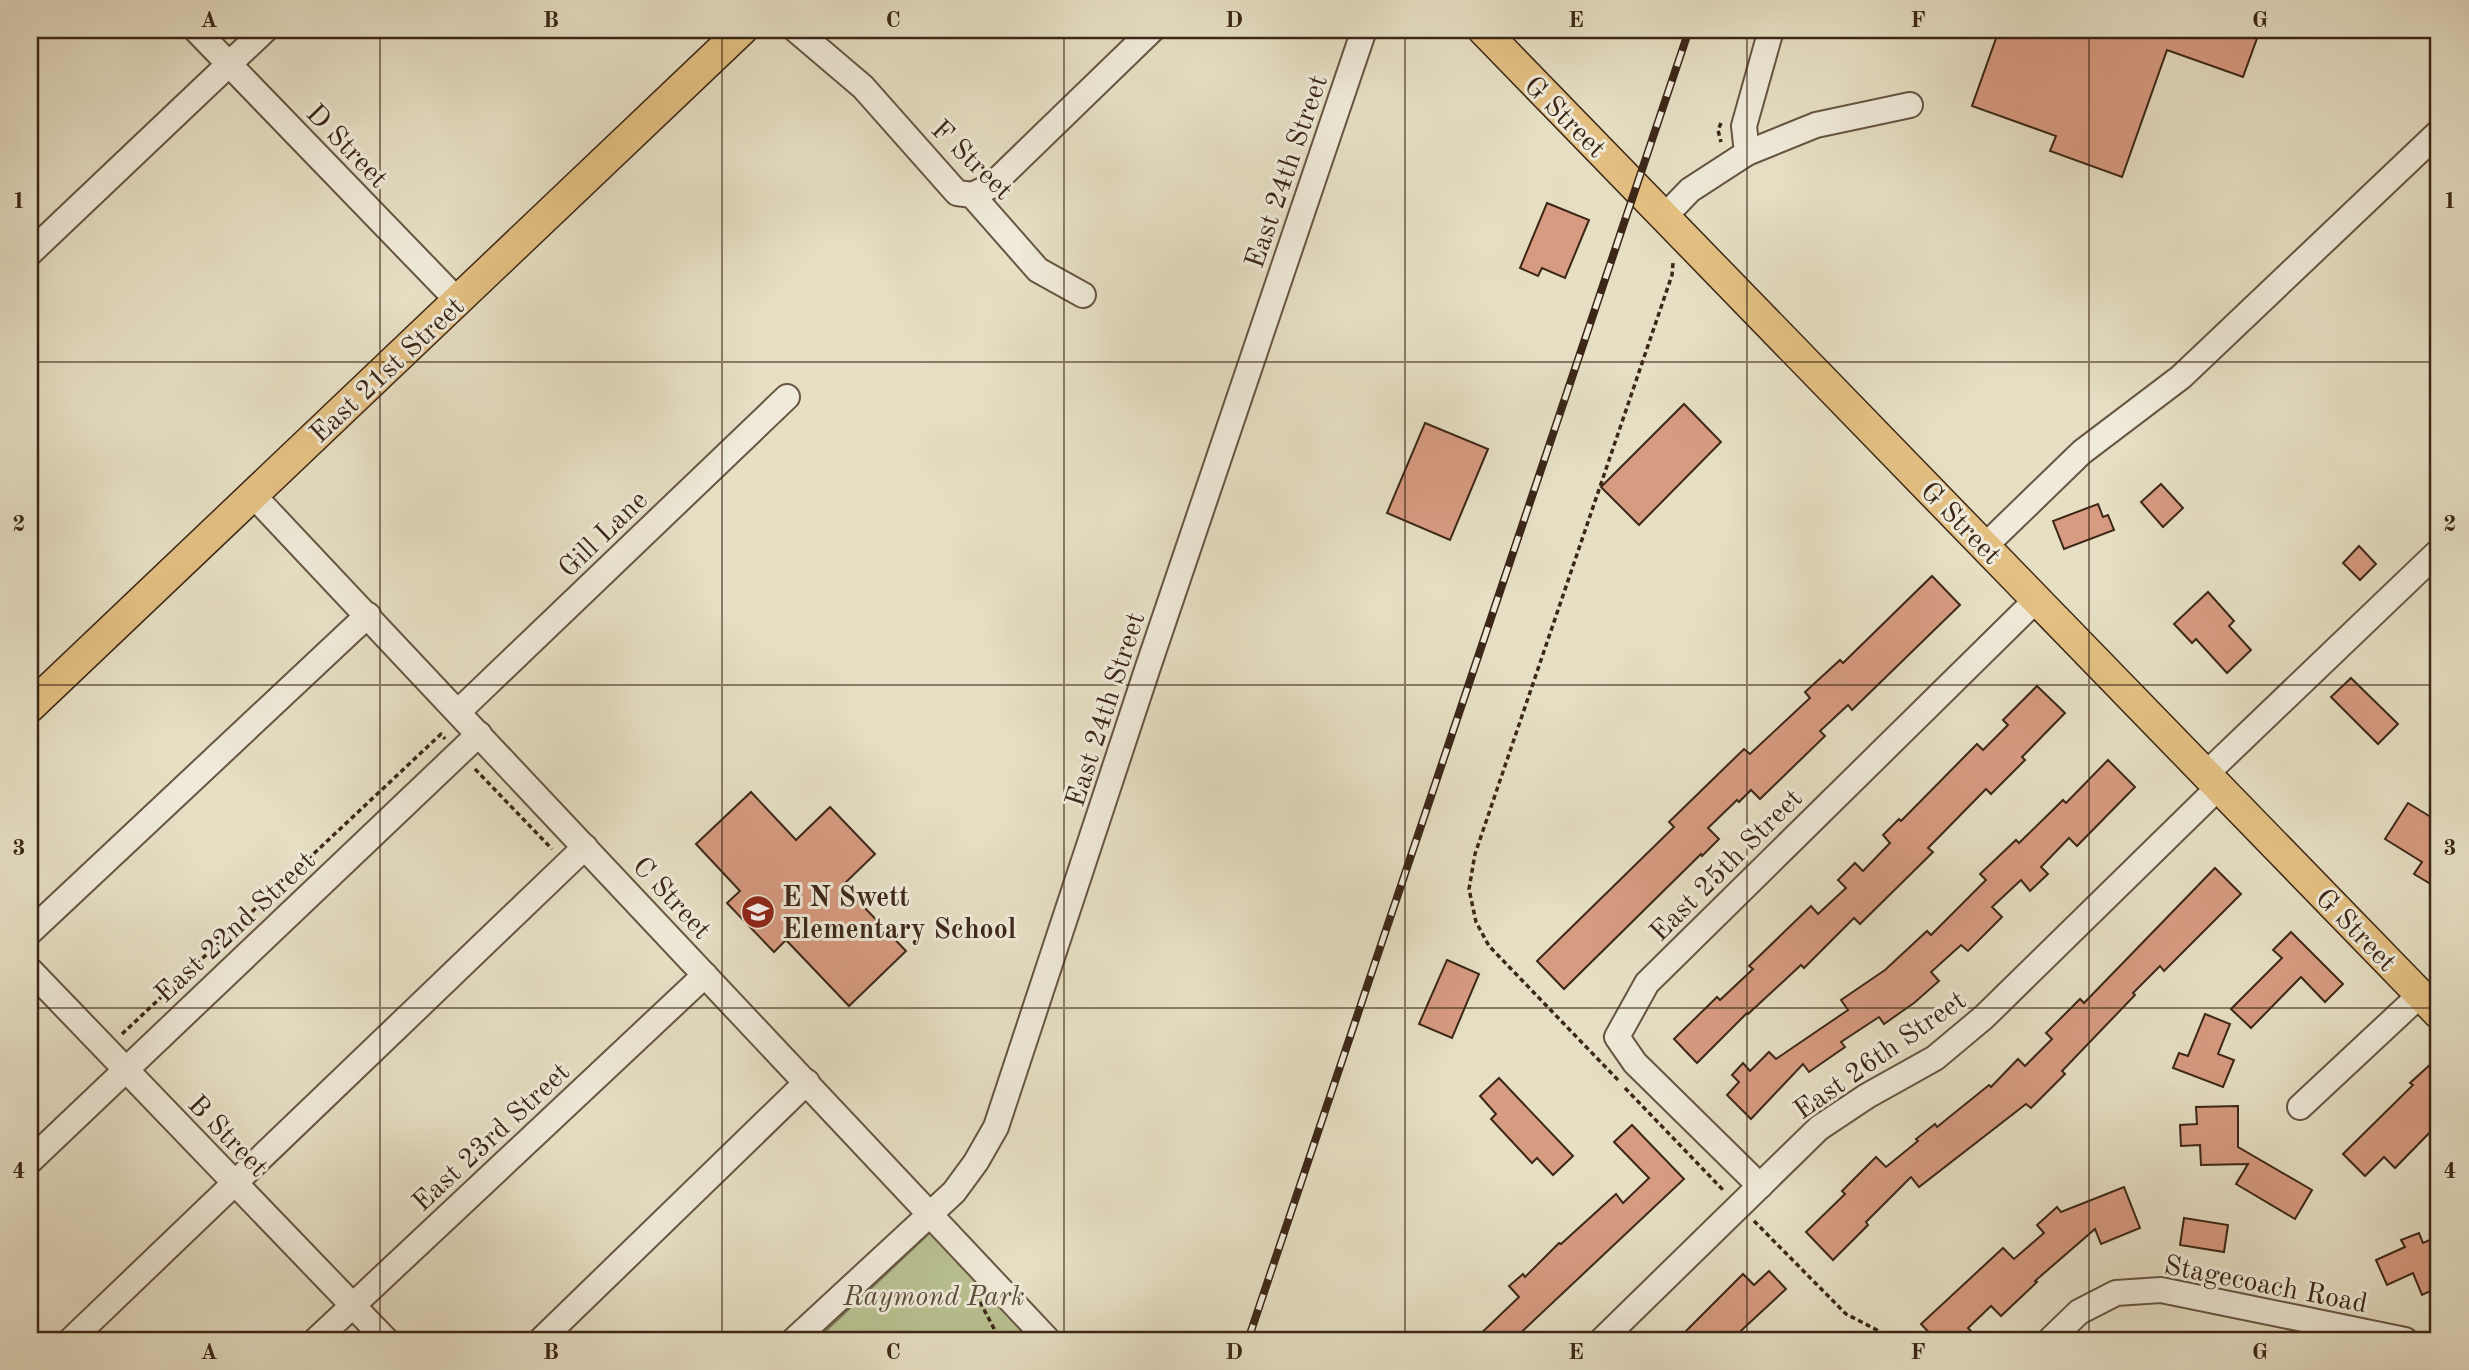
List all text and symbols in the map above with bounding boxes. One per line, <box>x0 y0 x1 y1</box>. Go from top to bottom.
text: A <box>200 9 218 32</box>
text: B <box>543 9 559 32</box>
text: C <box>885 9 901 32</box>
text: D <box>1225 9 1243 32</box>
text: E <box>1568 9 1584 32</box>
text: F <box>1910 9 1926 32</box>
text: G <box>2252 9 2268 32</box>
street label: East 24th Street <box>1242 72 1334 272</box>
street label: G Street <box>1518 72 1610 164</box>
street label: D Street <box>300 100 392 194</box>
street label: F Street <box>925 116 1017 206</box>
text: 1 <box>12 190 26 213</box>
text: 1 <box>2443 190 2457 213</box>
street label: East 21st Street <box>306 293 471 449</box>
street label: G Street <box>1914 478 2005 571</box>
street label: Gill Lane <box>554 486 654 584</box>
text: 2 <box>12 513 26 536</box>
text: 2 <box>2443 513 2457 536</box>
street label: East 24th Street <box>1062 609 1151 811</box>
street label: East 25th Street <box>1646 785 1809 948</box>
text: 3 <box>12 837 26 860</box>
text: 3 <box>2443 837 2457 860</box>
street label: East 22nd Street <box>151 847 321 1009</box>
street label: C Street <box>626 853 715 945</box>
place label: E N Swett Elementary School <box>782 885 1017 945</box>
street label: G Street <box>2309 885 2400 978</box>
school or university icon: E N Swett Elementary School <box>739 893 777 931</box>
street label: East 26th Street <box>1790 987 1972 1126</box>
street label: East 23rd Street <box>408 1059 576 1218</box>
street label: B Street <box>182 1091 272 1183</box>
text: 4 <box>12 1160 26 1183</box>
text: 4 <box>2443 1160 2457 1183</box>
street label: Stagecoach Road <box>2161 1252 2369 1319</box>
park label: Raymond Park <box>842 1284 1025 1312</box>
text: A <box>200 1341 218 1364</box>
text: B <box>543 1341 559 1364</box>
text: C <box>885 1341 901 1364</box>
text: D <box>1225 1341 1243 1364</box>
text: E <box>1568 1341 1584 1364</box>
text: F <box>1910 1341 1926 1364</box>
text: G <box>2252 1341 2268 1364</box>

